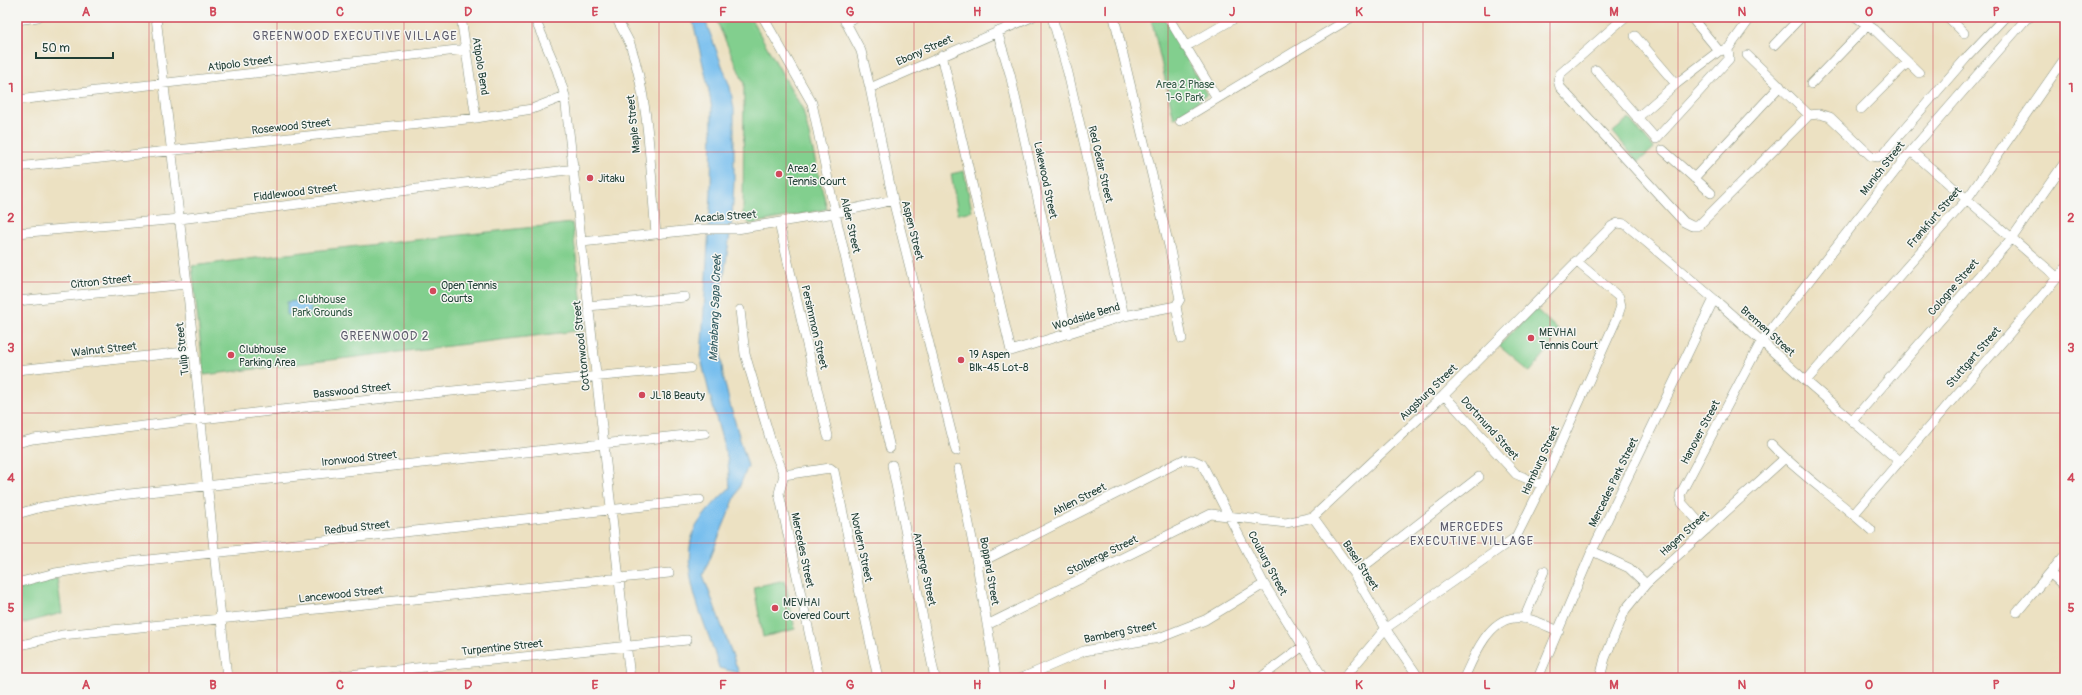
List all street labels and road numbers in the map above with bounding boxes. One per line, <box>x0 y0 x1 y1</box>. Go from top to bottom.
street label: Ebony Street <box>894 32 955 69</box>
street label: Atipolo Bend <box>470 36 492 96</box>
street label: Atipolo Street <box>207 53 274 74</box>
street label: Maple Street <box>624 94 643 154</box>
street label: Rosewood Street <box>251 116 332 137</box>
street label: Red Cedar Street <box>1085 124 1116 204</box>
street label: Munich Street <box>1857 138 1908 198</box>
street label: Lakewood Street <box>1031 141 1060 220</box>
street label: Fiddlewood Street <box>252 181 338 204</box>
street label: Frankfurt Street <box>1904 184 1965 250</box>
street label: Alder Street <box>838 196 863 255</box>
street label: Aspen Street <box>899 199 926 262</box>
street label: Acacia Street <box>693 208 757 225</box>
street label: Cologne Street <box>1925 256 1982 318</box>
street label: Citron Street <box>70 272 133 291</box>
street label: Persimmon Street <box>799 284 831 371</box>
street label: Cottonwood Street <box>570 300 593 392</box>
street label: Woodside Bend <box>1051 300 1121 333</box>
street label: Bremen Street <box>1738 304 1798 360</box>
street label: Tulip Street <box>173 321 192 376</box>
street label: Stuttgart Street <box>1943 324 2004 390</box>
street label: Walnut Street <box>71 340 138 359</box>
street label: Augsburg Street <box>1397 361 1460 423</box>
street label: Basswood Street <box>313 380 392 401</box>
street label: Dortmund Street <box>1458 394 1522 463</box>
street label: Hanover Street <box>1678 398 1723 466</box>
street label: Hamburg Street <box>1519 423 1562 497</box>
street label: Mercedes Park Street <box>1586 435 1641 529</box>
street label: Ironwood Street <box>321 448 398 469</box>
street label: Ahlen Street <box>1050 480 1109 519</box>
street label: Hagen Street <box>1657 508 1712 559</box>
street label: Mercedes Street <box>788 511 817 589</box>
street label: Nordern Street <box>848 511 875 583</box>
street label: Redbud Street <box>324 518 391 537</box>
street label: Couburg Street <box>1245 529 1290 598</box>
street label: Amberge Street <box>910 531 939 607</box>
street label: Stolberge Street <box>1065 532 1140 578</box>
street label: Boppard Street <box>977 536 1002 607</box>
street label: Basel Street <box>1340 538 1382 593</box>
street label: Lancewood Street <box>298 584 385 605</box>
street label: Bamberg Street <box>1083 619 1158 646</box>
street label: Turpentine Street <box>461 637 544 658</box>

